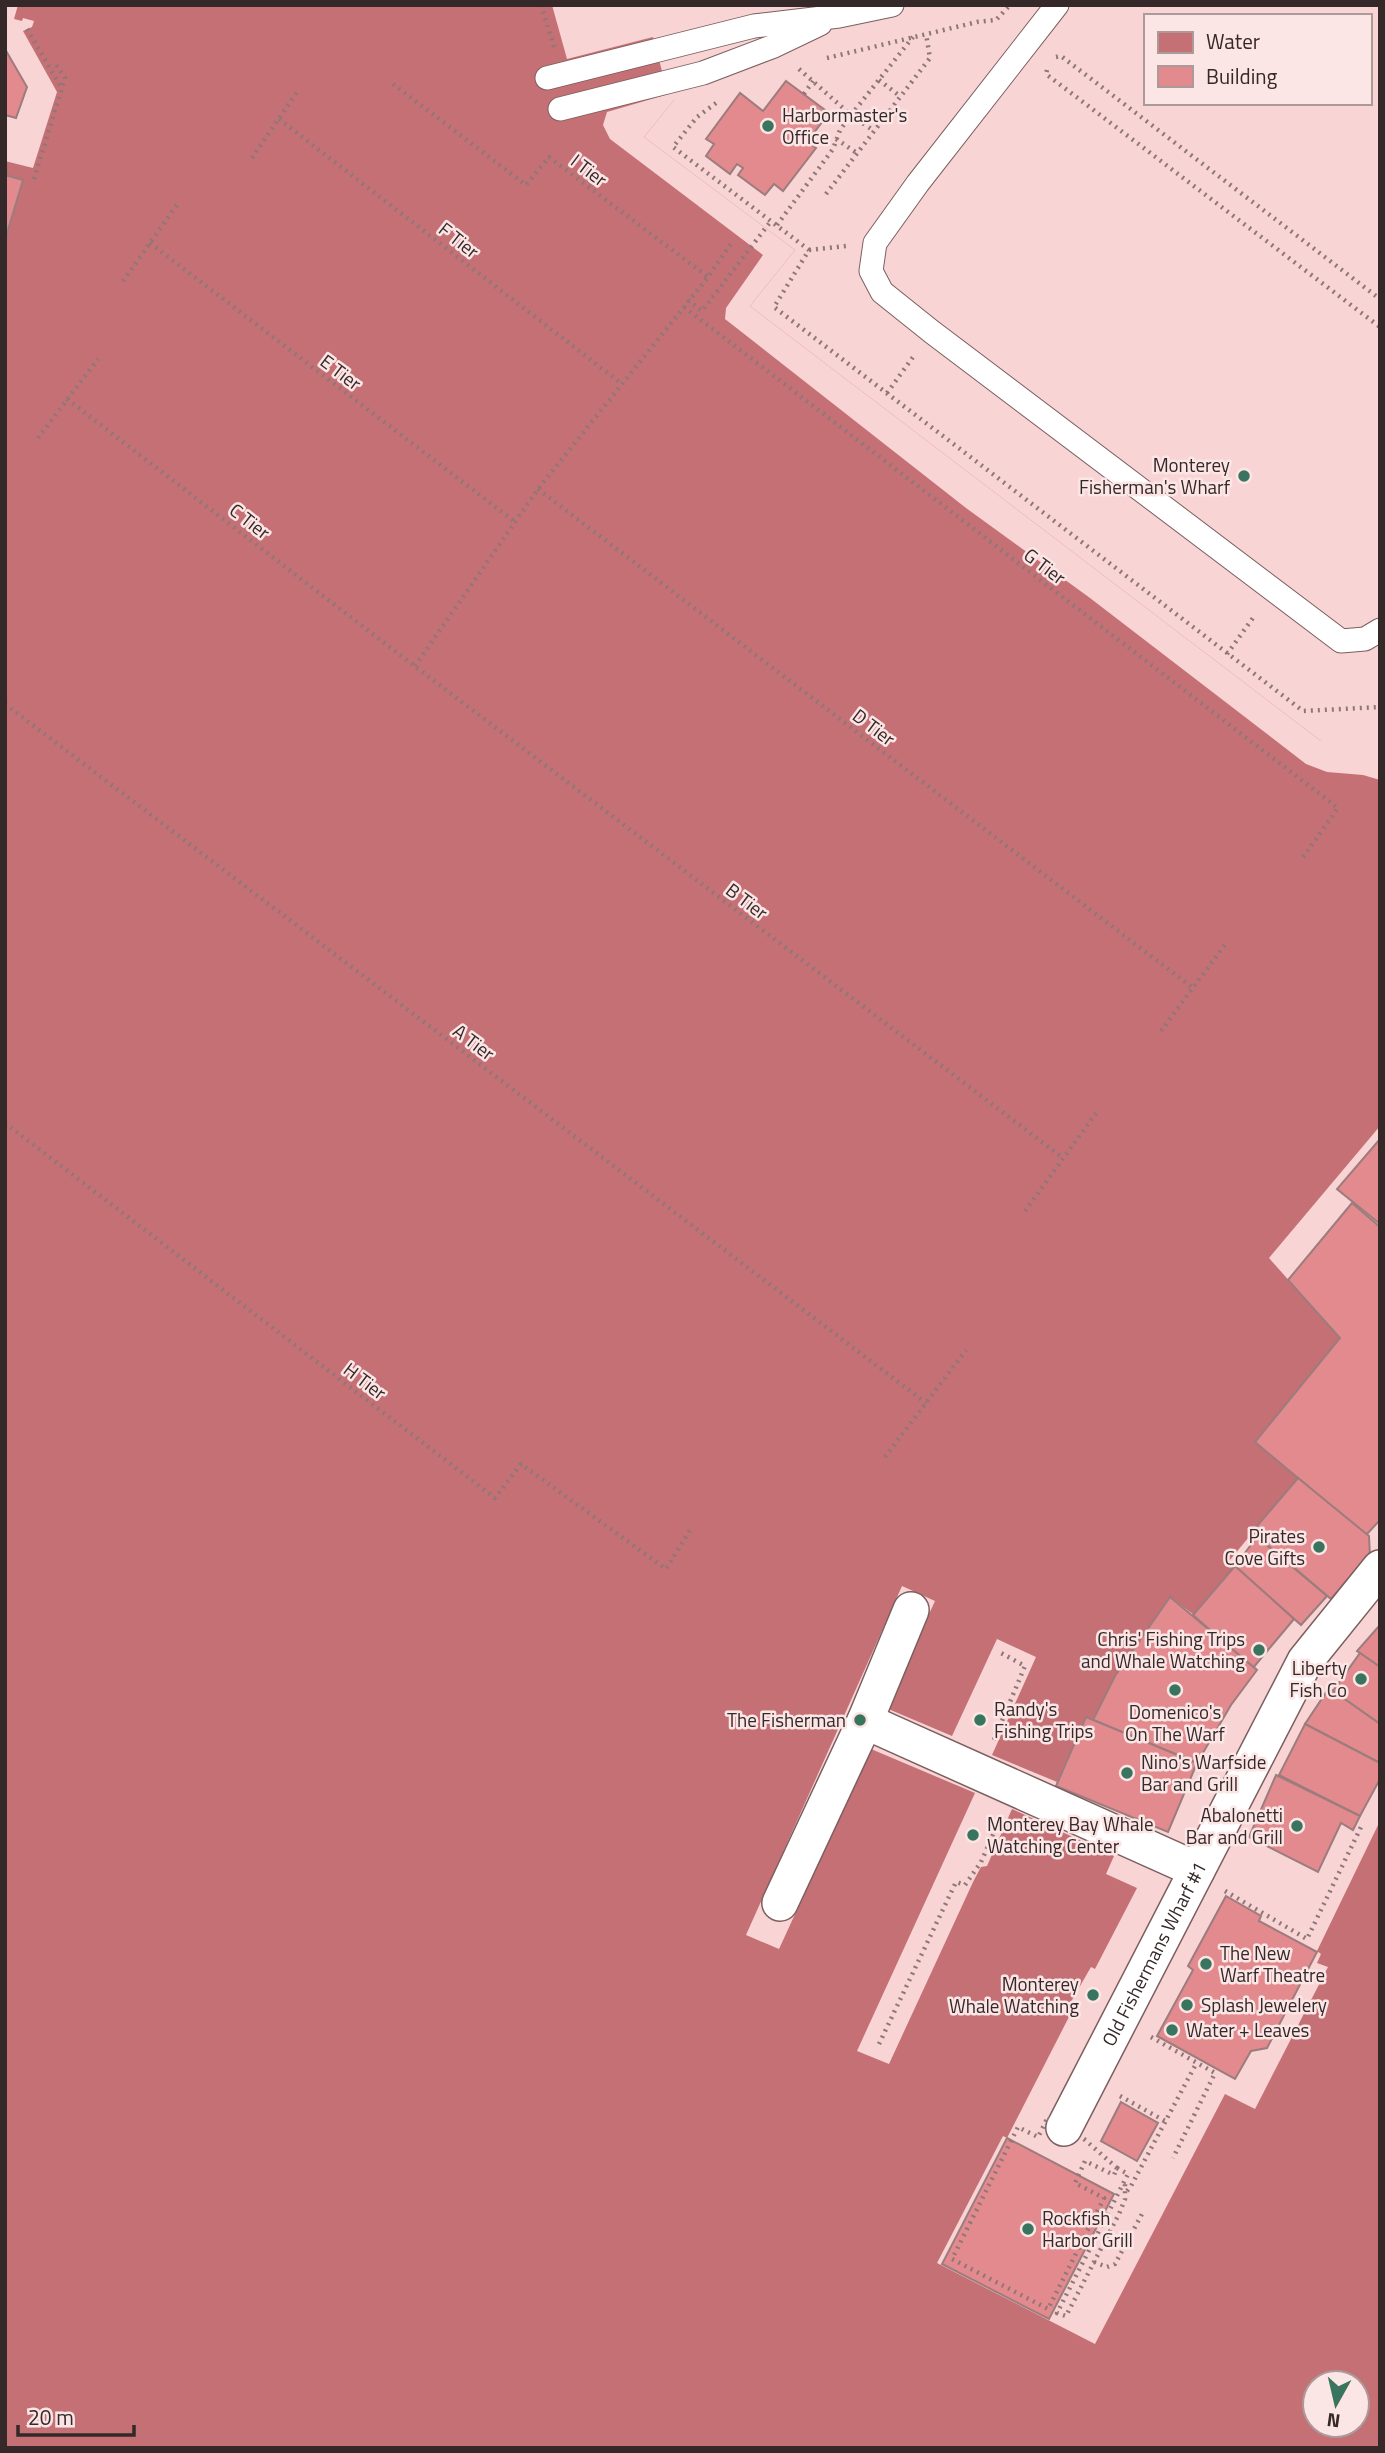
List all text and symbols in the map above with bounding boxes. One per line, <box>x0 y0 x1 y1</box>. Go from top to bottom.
legend <box>1144 14 1371 105</box>
text: Water <box>1206 25 1260 57</box>
text: Building <box>1206 60 1278 92</box>
place label: Harbormaster's Office <box>782 100 907 151</box>
marker: Harbormaster's Office <box>760 118 776 134</box>
street label: I Tier <box>565 146 614 193</box>
street label: F Tier <box>433 214 486 265</box>
street label: E Tier <box>315 346 368 397</box>
place label: Monterey Fisherman's Wharf <box>1079 450 1231 501</box>
marker: Monterey Fisherman's Wharf <box>1236 468 1252 484</box>
street label: C Tier <box>224 495 277 546</box>
street label: G Tier <box>1018 540 1073 591</box>
street label: D Tier <box>847 701 902 753</box>
street label: B Tier <box>720 875 775 926</box>
street label: A Tier <box>447 1016 502 1067</box>
street label: H Tier <box>338 1355 393 1407</box>
place label: Pirates Cove Gifts <box>1225 1521 1305 1572</box>
marker: Pirates Cove Gifts <box>1311 1539 1327 1555</box>
place label: Chris' Fishing Trips and Whale Watching <box>1081 1624 1245 1675</box>
marker: Chris' Fishing Trips and Whale Watching <box>1251 1642 1267 1658</box>
place label: Liberty Fish Co <box>1289 1653 1347 1704</box>
marker: Liberty Fish Co <box>1353 1671 1369 1687</box>
marker: Domenico's On The Warf <box>1167 1682 1183 1698</box>
place label: Randy's Fishing Trips <box>994 1694 1094 1745</box>
place label: Domenico's On The Warf <box>1125 1697 1226 1748</box>
place label: The Fisherman <box>727 1705 846 1734</box>
marker: The Fisherman <box>852 1712 868 1728</box>
marker: Randy's Fishing Trips <box>972 1712 988 1728</box>
place label: Nino's Warfside Bar and Grill <box>1141 1747 1266 1798</box>
marker: Nino's Warfside Bar and Grill <box>1119 1765 1135 1781</box>
place label: Abalonetti Bar and Grill <box>1186 1800 1283 1851</box>
place label: Monterey Bay Whale Watching Center <box>987 1809 1154 1860</box>
marker: Abalonetti Bar and Grill <box>1289 1818 1305 1834</box>
marker: Monterey Bay Whale Watching Center <box>965 1827 981 1843</box>
street label: Old Fishermans Wharf #1 <box>1094 1856 1213 2051</box>
place label: The New Warf Theatre <box>1220 1938 1325 1989</box>
marker: The New Warf Theatre <box>1198 1956 1214 1972</box>
place label: Monterey Whale Watching <box>949 1969 1079 2020</box>
marker: Monterey Whale Watching <box>1085 1987 1101 2003</box>
place label: Splash Jewelery <box>1201 1990 1327 2019</box>
marker: Splash Jewelery <box>1179 1997 1195 2013</box>
place label: Water + Leaves <box>1186 2015 1309 2044</box>
marker: Water + Leaves <box>1164 2022 1180 2038</box>
place label: Rockfish Harbor Grill <box>1042 2203 1133 2254</box>
marker: Rockfish Harbor Grill <box>1020 2221 1036 2237</box>
north arrow <box>1301 2369 1371 2439</box>
scale bar <box>18 2394 133 2438</box>
text: 20 m <box>28 2401 74 2433</box>
text: N <box>1325 2406 1342 2437</box>

